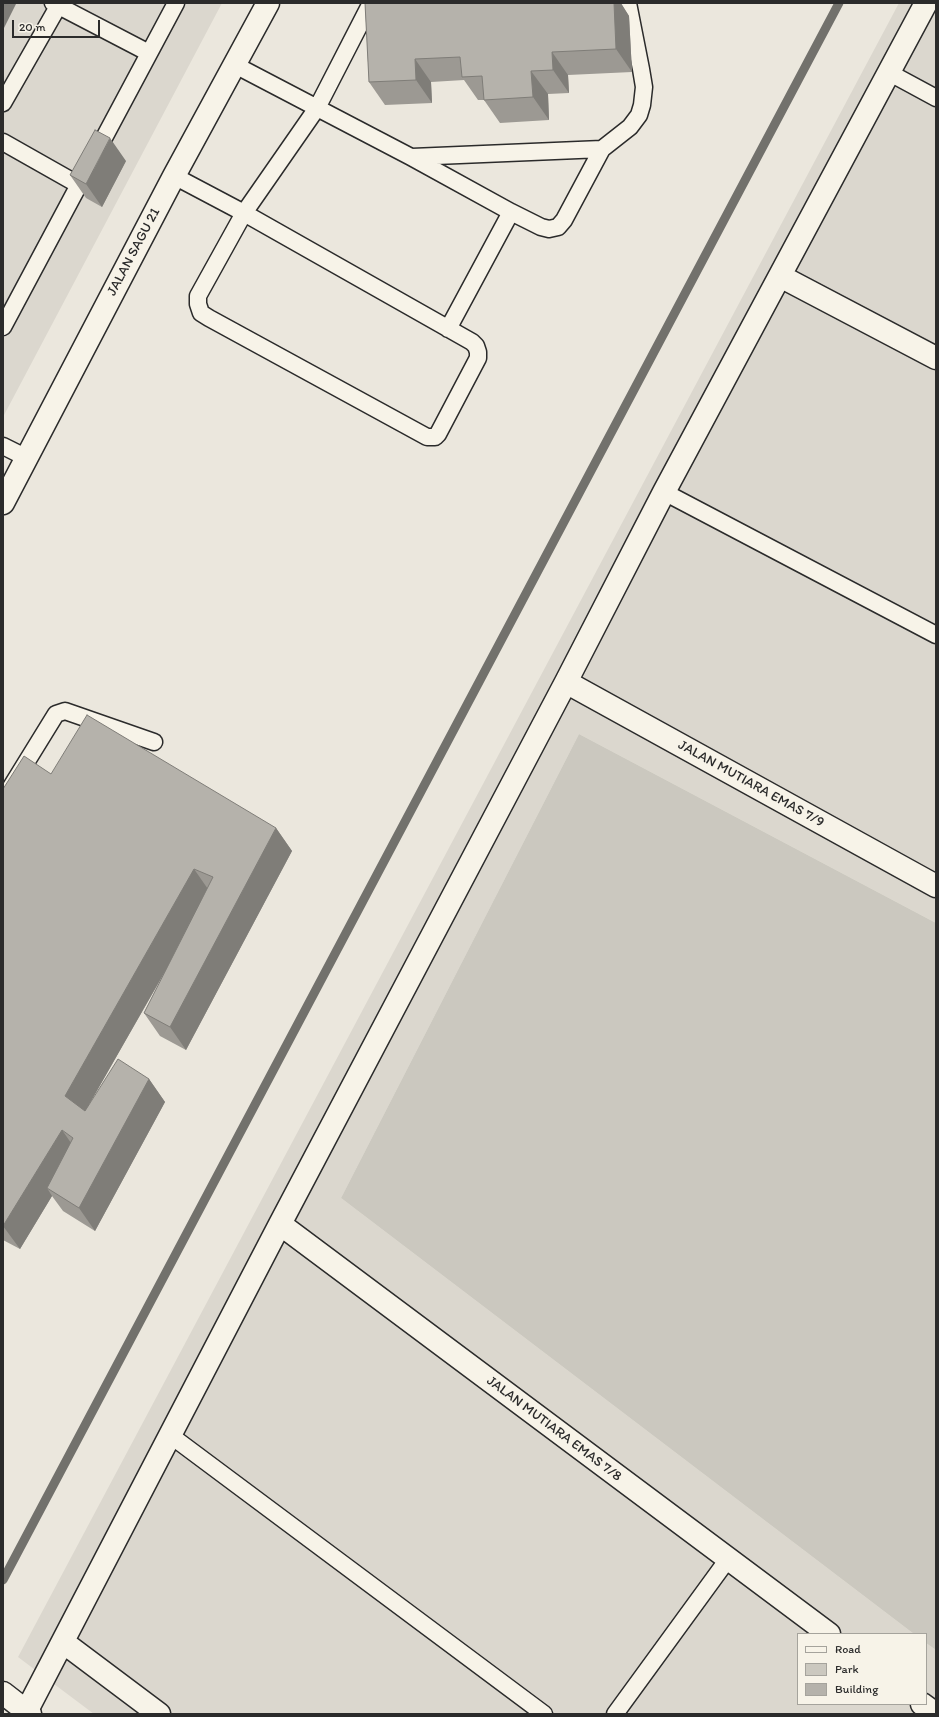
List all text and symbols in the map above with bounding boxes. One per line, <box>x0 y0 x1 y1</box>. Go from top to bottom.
scale bar <box>14 12 102 38</box>
text: 20 m <box>19 20 46 34</box>
street label: JALAN SAGU 21 <box>104 205 164 299</box>
street label: JALAN MUTIARA EMAS 7/9 <box>675 737 827 831</box>
street label: JALAN MUTIARA EMAS 7/8 <box>483 1373 625 1485</box>
legend <box>797 1633 927 1705</box>
text: Road <box>835 1642 861 1656</box>
text: Park <box>835 1662 859 1676</box>
text: Building <box>835 1682 878 1696</box>

